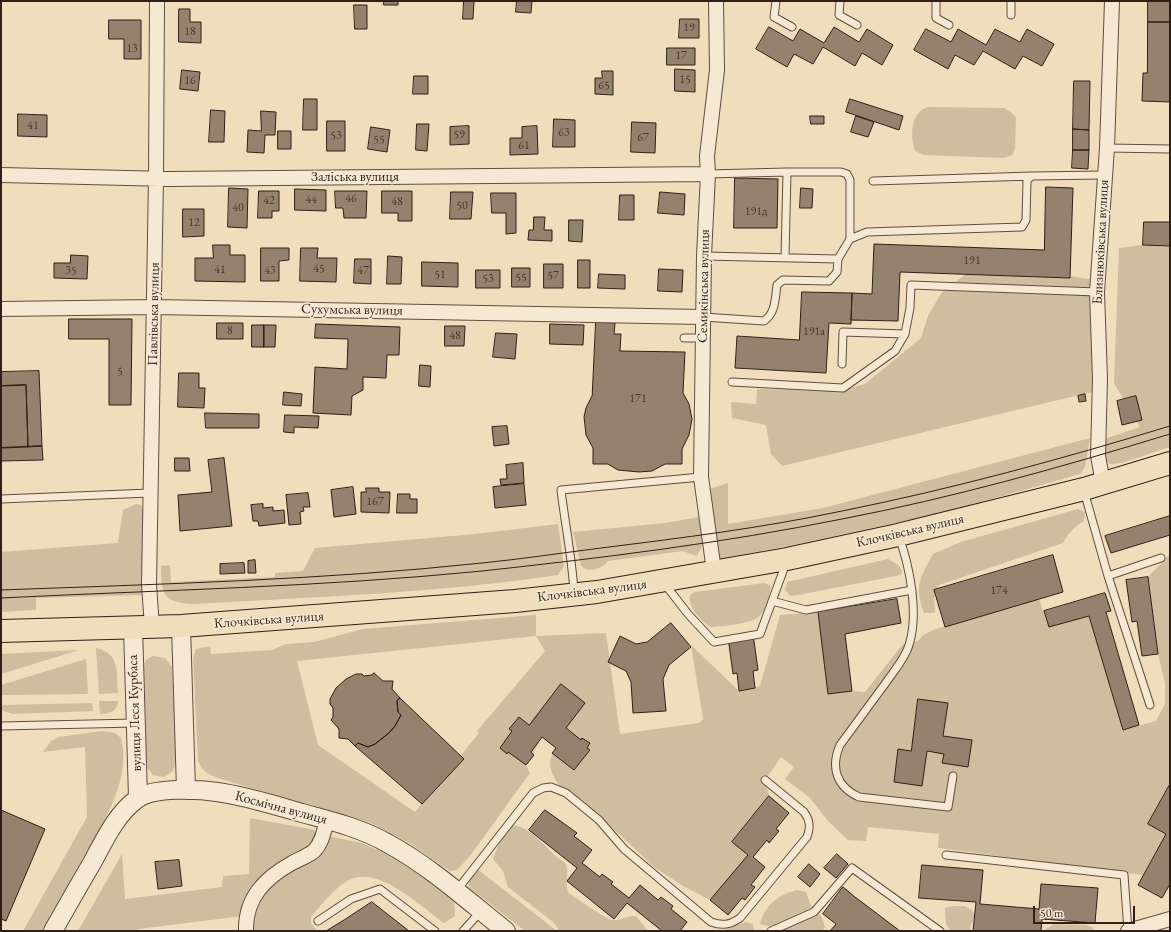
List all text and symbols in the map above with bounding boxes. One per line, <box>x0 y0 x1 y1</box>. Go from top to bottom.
house number: 19 <box>683 21 695 35</box>
house number: 18 <box>184 25 196 39</box>
house number: 13 <box>126 42 138 56</box>
house number: 17 <box>675 49 687 63</box>
house number: 15 <box>679 73 691 87</box>
house number: 16 <box>184 74 196 88</box>
house number: 65 <box>598 79 610 93</box>
house number: 41 <box>27 119 39 133</box>
house number: 63 <box>558 126 570 140</box>
house number: 59 <box>453 128 465 142</box>
house number: 53 <box>330 129 342 143</box>
house number: 67 <box>637 131 649 145</box>
house number: 55 <box>373 133 385 147</box>
house number: 61 <box>518 139 530 153</box>
street label: Заліська вулиця <box>311 169 399 185</box>
street label: Близнюківська вулиця <box>1089 179 1113 305</box>
house number: 46 <box>345 192 357 206</box>
house number: 44 <box>305 193 317 207</box>
house number: 42 <box>263 194 275 208</box>
house number: 48 <box>391 195 403 209</box>
house number: 50 <box>456 199 468 213</box>
house number: 40 <box>232 201 244 215</box>
house number: 191д <box>745 205 767 219</box>
house number: 12 <box>188 216 200 230</box>
street label: Семикінська вулиця <box>695 229 713 343</box>
house number: 191 <box>963 254 981 268</box>
street label: Павлівська вулиця <box>145 262 163 366</box>
house number: 45 <box>313 262 325 276</box>
house number: 41 <box>214 263 226 277</box>
house number: 35 <box>65 264 77 278</box>
house number: 43 <box>264 264 276 278</box>
house number: 47 <box>357 264 369 278</box>
house number: 51 <box>434 268 446 282</box>
house number: 57 <box>547 269 559 283</box>
house number: 55 <box>515 271 527 285</box>
house number: 53 <box>482 272 494 286</box>
street label: Сухумська вулиця <box>301 301 403 319</box>
house number: 8 <box>227 324 233 338</box>
house number: 191а <box>803 325 825 339</box>
house number: 48 <box>449 329 461 343</box>
house number: 5 <box>117 365 123 379</box>
house number: 171 <box>629 392 647 406</box>
house number: 167 <box>366 495 384 509</box>
street label: Клочківська вулиця <box>854 510 966 552</box>
street label: Клочківська вулиця <box>536 576 648 606</box>
house number: 174 <box>990 584 1008 598</box>
street label: Клочківська вулиця <box>213 608 325 632</box>
street label: вулиця Леся Курбаса <box>125 654 145 772</box>
street label: Космічна вулиця <box>233 788 329 828</box>
scale bar <box>1035 898 1137 924</box>
text: 50 m <box>1040 905 1063 921</box>

